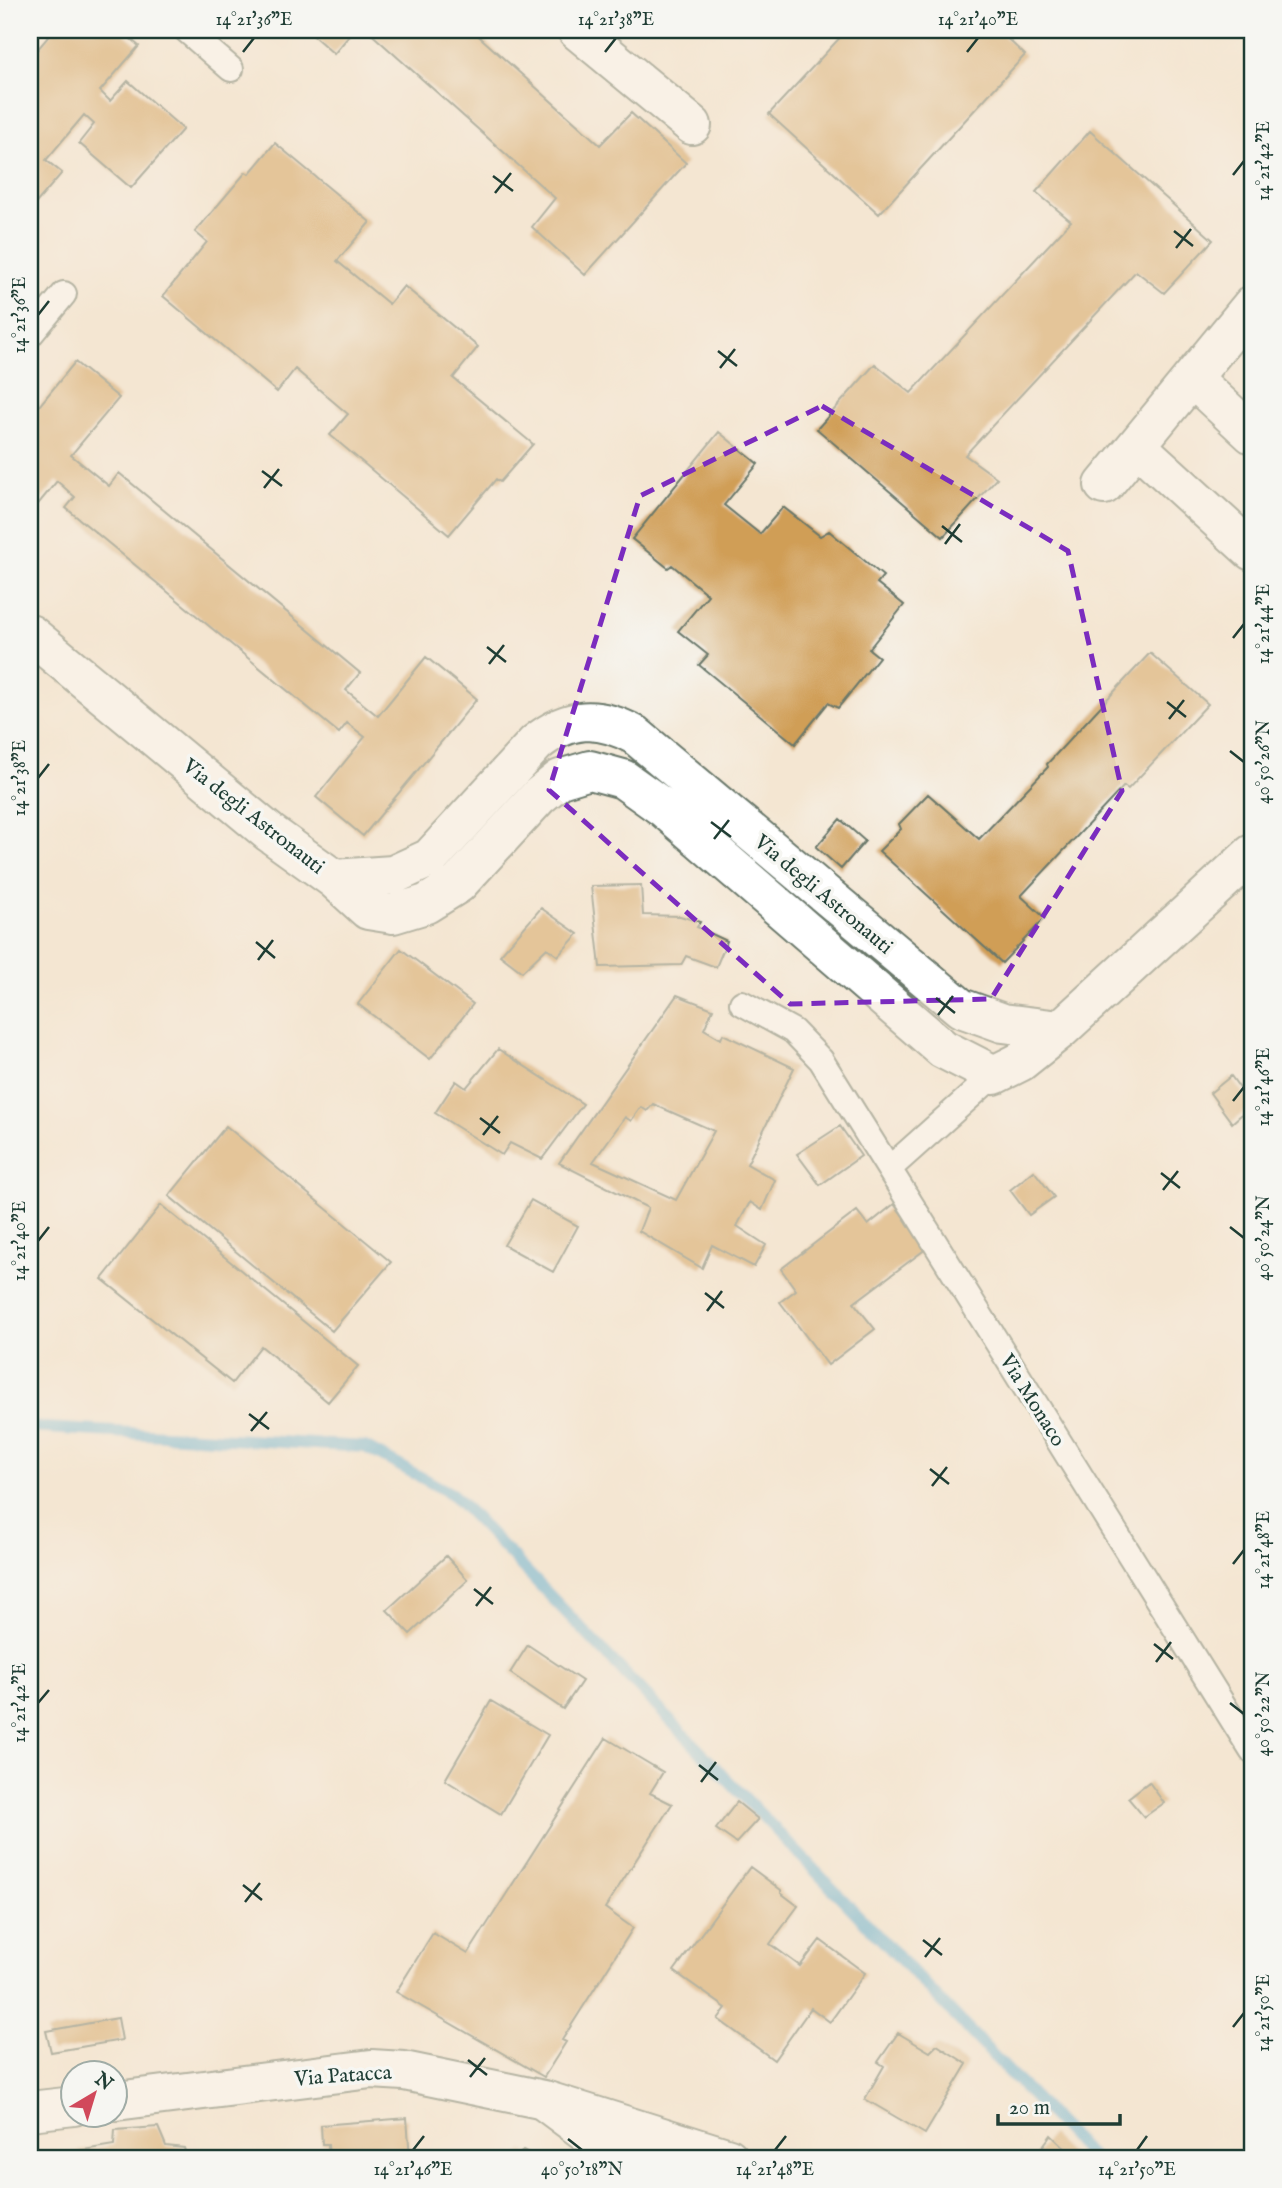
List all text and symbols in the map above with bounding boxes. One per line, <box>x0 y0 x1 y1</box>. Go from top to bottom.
text: 14°21'36"E <box>215 9 293 32</box>
text: 14°21'38"E <box>578 9 654 32</box>
text: 14°21'40"E <box>938 9 1018 32</box>
text: 14°21'42"E <box>1253 121 1276 201</box>
text: 14°21'36"E <box>9 276 32 354</box>
text: 14°21'44"E <box>1253 584 1276 664</box>
text: 40°50'26"N <box>1253 719 1276 804</box>
text: 14°21'38"E <box>9 740 32 816</box>
street label: Via degli Astronauti <box>176 753 330 881</box>
street label: Via degli Astronauti <box>747 829 898 961</box>
text: 14°21'46"E <box>1253 1047 1276 1127</box>
text: 40°50'24"N <box>1253 1195 1276 1281</box>
text: 14°21'40"E <box>9 1201 32 1281</box>
street label: Via Monaco <box>992 1349 1071 1452</box>
text: 14°21'48"E <box>1253 1511 1276 1589</box>
text: 14°21'42"E <box>9 1663 32 1743</box>
text: 40°50'22"N <box>1253 1671 1276 1757</box>
text: 14°21'50"E <box>1253 1974 1276 2052</box>
north arrow <box>60 2058 130 2128</box>
street label: Via Patacca <box>293 2060 394 2093</box>
text: N <box>89 2067 118 2097</box>
scale bar <box>998 2083 1121 2127</box>
text: 20 m <box>1009 2095 1050 2122</box>
text: 14°21'46"E <box>373 2159 453 2182</box>
text: 40°50'18"N <box>541 2159 623 2182</box>
text: 14°21'48"E <box>736 2159 814 2182</box>
text: 14°21'50"E <box>1098 2159 1176 2182</box>

